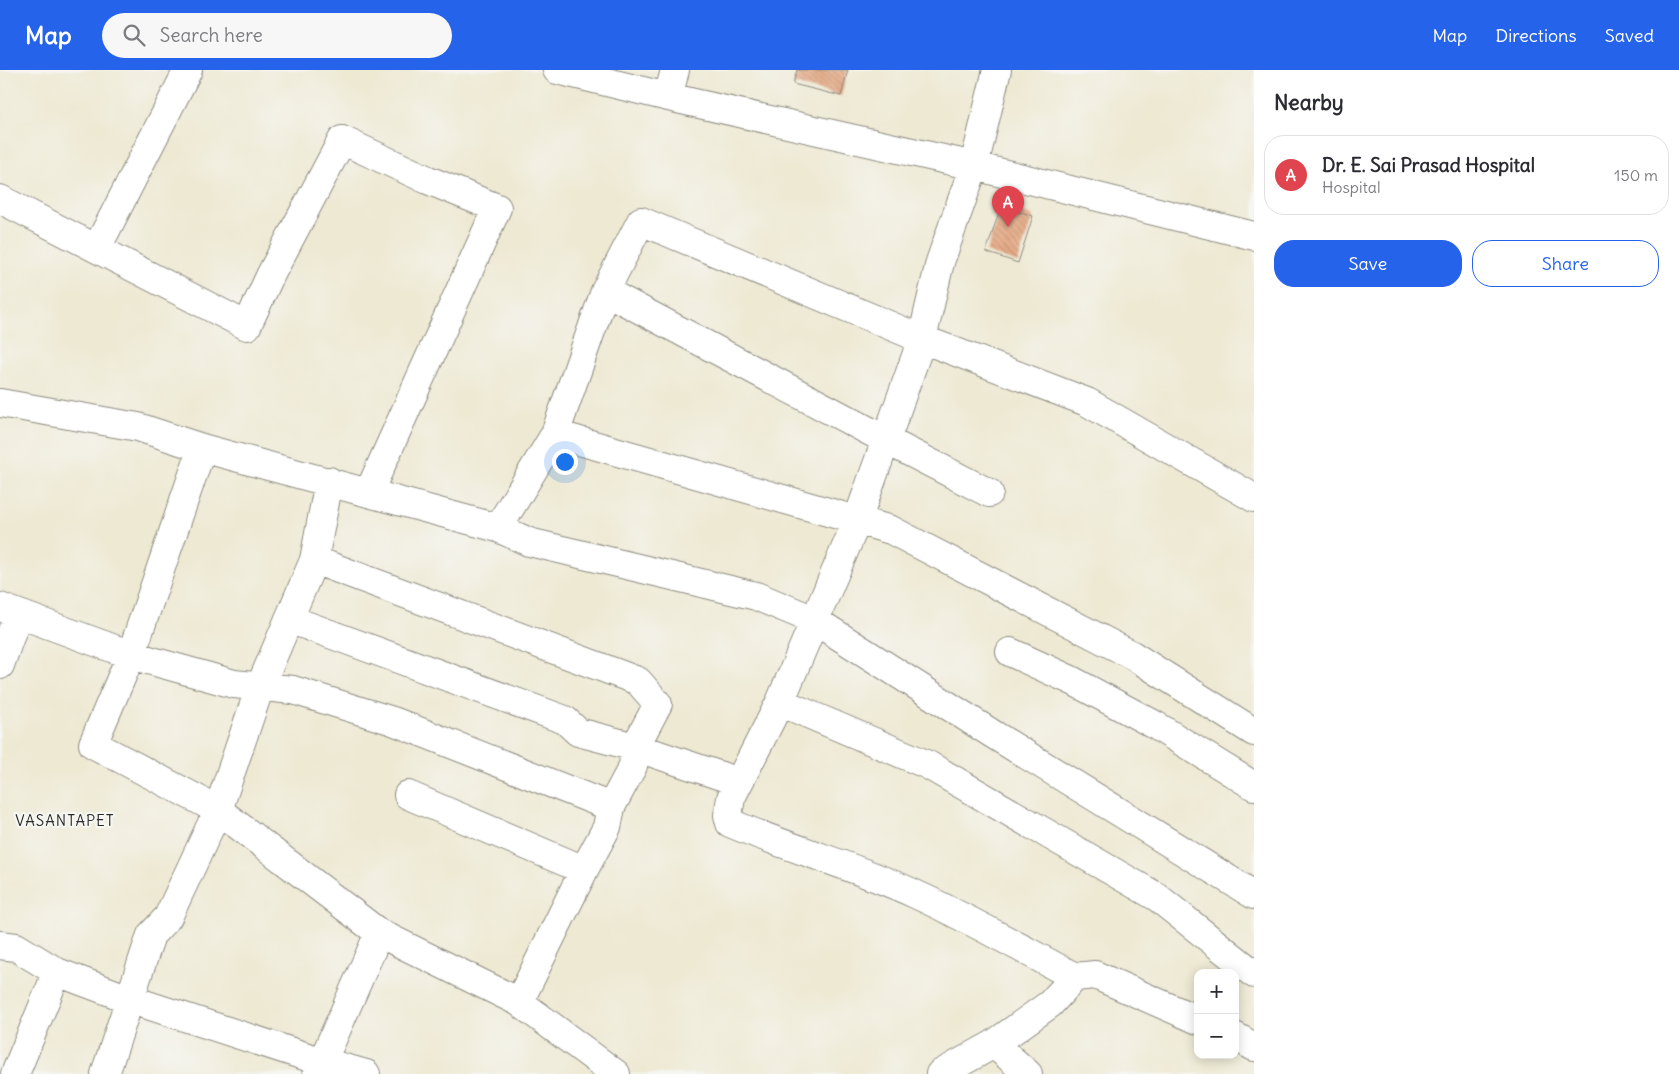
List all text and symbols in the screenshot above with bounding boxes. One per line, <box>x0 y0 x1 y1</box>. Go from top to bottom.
search box <box>102 13 452 58</box>
text: Map <box>25 20 72 50</box>
icon: search <box>120 21 148 49</box>
text: Search here <box>160 23 263 47</box>
text: Map <box>1432 24 1467 47</box>
text: Directions <box>1495 24 1577 47</box>
text: Saved <box>1605 24 1654 47</box>
text: Nearby <box>1274 89 1344 116</box>
text: Dr. E. Sai Prasad Hospital <box>1322 153 1535 177</box>
text: A <box>1286 165 1296 185</box>
text: 150 m <box>1614 165 1658 185</box>
text: Hospital <box>1322 177 1381 197</box>
pin: A <box>992 186 1024 227</box>
button: Save <box>1274 240 1462 287</box>
button: Share <box>1472 240 1659 287</box>
your location <box>552 449 578 475</box>
district label: VASANTAPET <box>15 811 115 830</box>
map controls <box>1194 969 1239 1059</box>
button: + <box>1194 969 1239 1014</box>
button: − <box>1194 1014 1239 1059</box>

